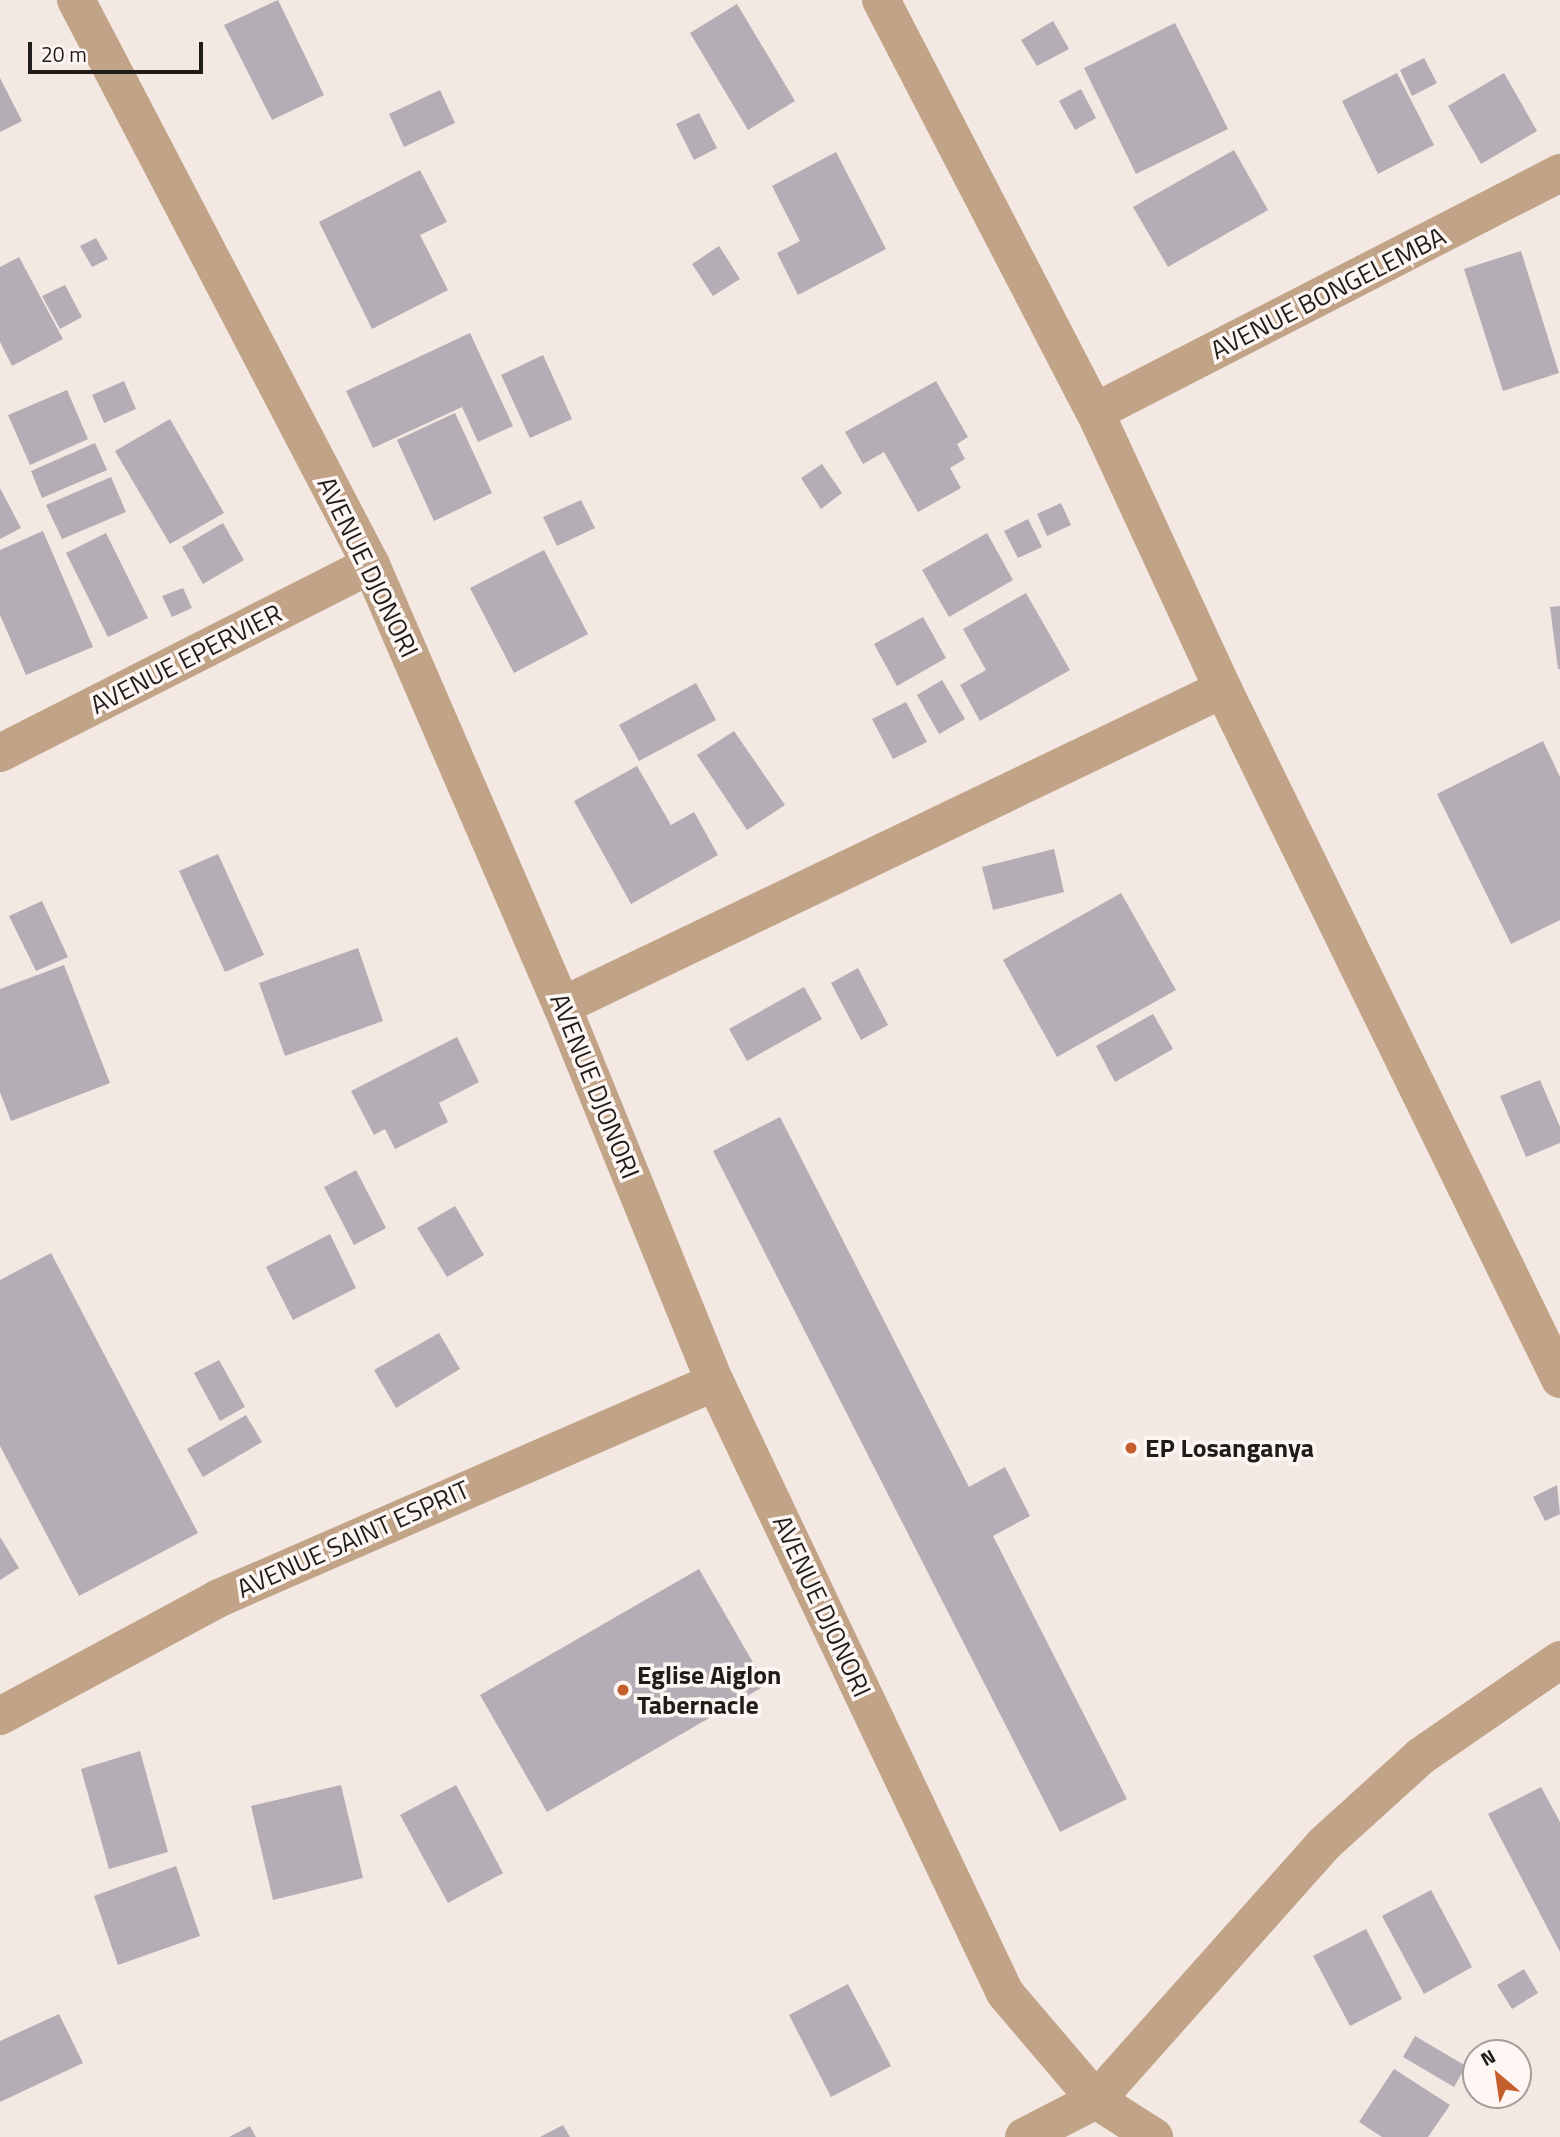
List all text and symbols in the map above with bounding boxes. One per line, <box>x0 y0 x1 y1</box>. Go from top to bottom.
scale bar <box>32 28 206 72</box>
text: 20 m <box>41 38 87 70</box>
street label: AVENUE BONGELEMBA <box>1205 220 1451 366</box>
street label: AVENUE DJONORI <box>311 472 425 662</box>
street label: AVENUE EPERVIER <box>85 597 287 721</box>
street label: AVENUE DJONORI <box>544 989 646 1183</box>
place label: EP Losanganya <box>1145 1432 1314 1464</box>
marker: EP Losanganya <box>1123 1440 1139 1456</box>
street label: AVENUE SAINT ESPRIT <box>232 1474 474 1604</box>
street label: AVENUE DJONORI <box>766 1510 878 1702</box>
place label: Eglise Aiglon Tabernacle <box>637 1659 781 1720</box>
marker: Eglise Aiglon Tabernacle <box>615 1682 631 1698</box>
north arrow <box>1462 2039 1532 2109</box>
text: N <box>1475 2041 1500 2073</box>

